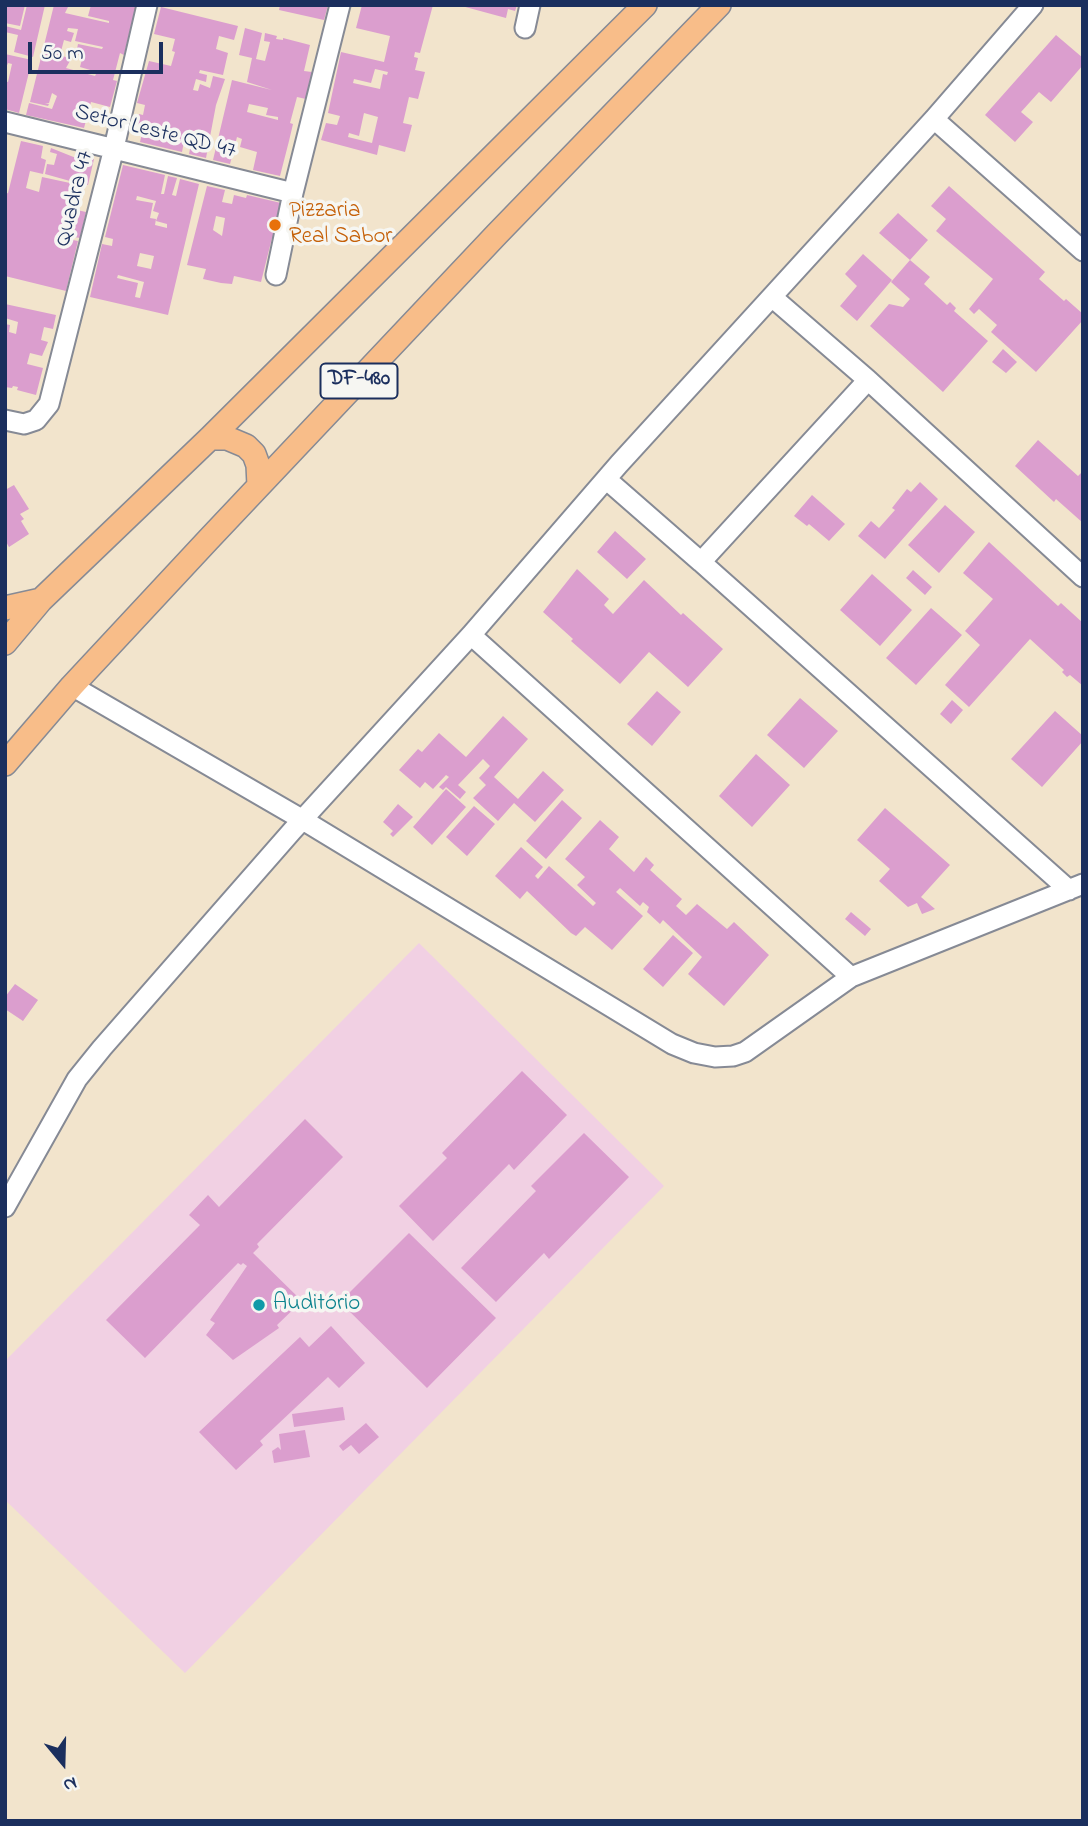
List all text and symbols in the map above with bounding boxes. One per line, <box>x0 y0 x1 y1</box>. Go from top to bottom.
scale bar <box>32 28 166 72</box>
text: 50 m <box>41 39 84 69</box>
street label: Setor Leste QD 47 <box>72 100 238 166</box>
street label: Quadra 47 <box>51 148 101 250</box>
place label: Pizzaria Real Sabor <box>289 198 392 252</box>
marker: Pizzaria Real Sabor <box>267 217 283 233</box>
road number: DF-480 <box>320 364 398 398</box>
place label: Auditório <box>273 1291 360 1319</box>
marker: Auditório <box>251 1297 267 1313</box>
north arrow <box>28 1728 98 1798</box>
text: N <box>60 1768 80 1798</box>

